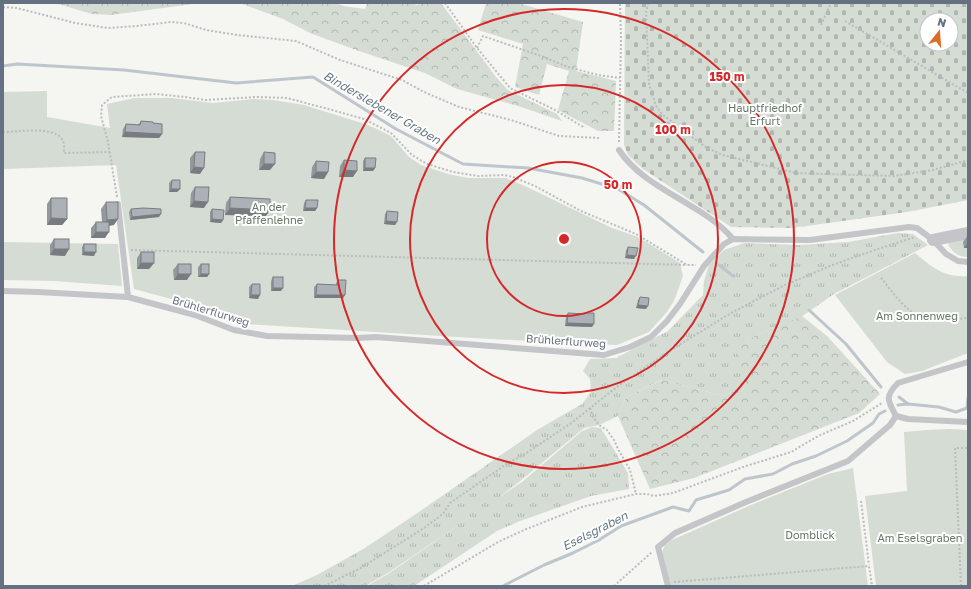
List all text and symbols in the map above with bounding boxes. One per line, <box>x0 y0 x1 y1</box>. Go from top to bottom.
north arrow <box>919 12 959 52</box>
text: N <box>936 15 948 29</box>
water label: Binderslebener Graben <box>321 68 444 148</box>
text: 150 m <box>710 69 744 84</box>
park label: Hauptfriedhof Erfurt <box>728 101 802 127</box>
text: 100 m <box>655 122 691 137</box>
text: 50 m <box>604 177 632 192</box>
park label: An der Pfaffenlehne <box>235 200 303 226</box>
centre of rings <box>557 232 571 246</box>
street label: Brühlerflurweg <box>171 293 251 328</box>
park label: Am Sonnenweg <box>876 309 958 322</box>
street label: Brühlerflurweg <box>526 331 606 350</box>
water label: Eselsgraben <box>560 507 630 553</box>
park label: Domblick <box>785 528 835 541</box>
park label: Am Eselsgraben <box>877 531 963 544</box>

